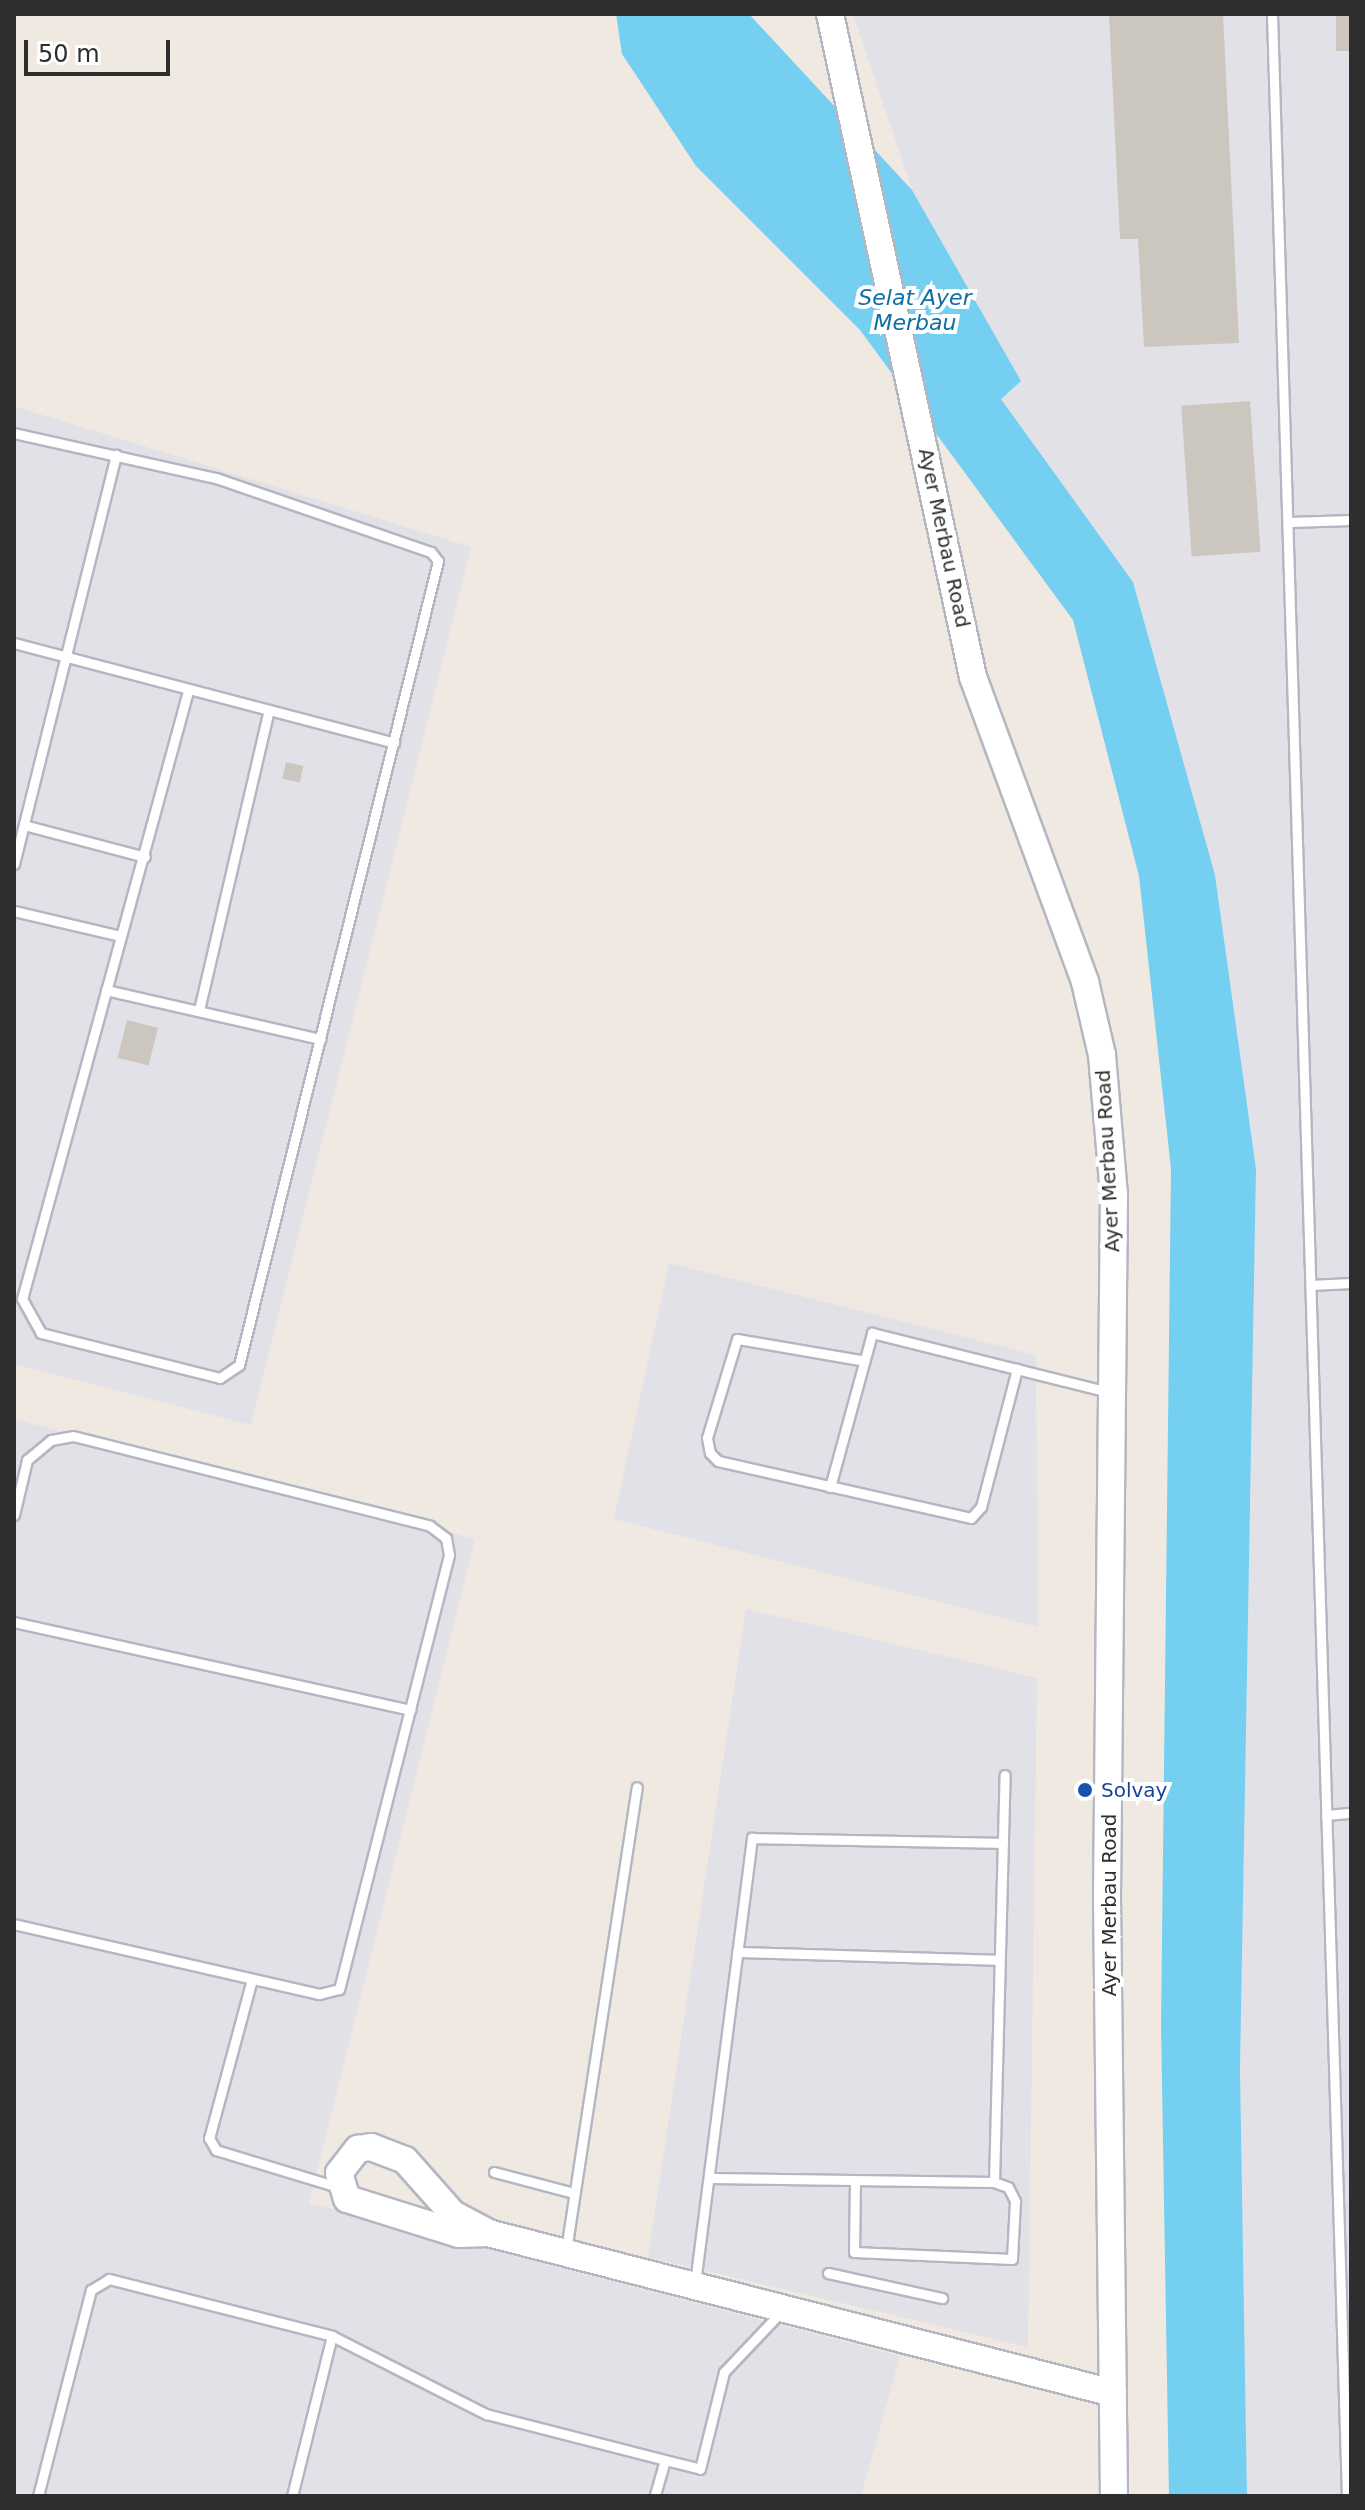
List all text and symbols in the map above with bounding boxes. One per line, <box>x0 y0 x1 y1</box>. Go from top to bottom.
scale bar <box>28 24 174 74</box>
text: 50 m <box>38 40 100 68</box>
water label: Selat Ayer Merbau <box>858 284 972 336</box>
street label: Ayer Merbau Road <box>913 446 975 630</box>
street label: Ayer Merbau Road <box>1091 1069 1125 1253</box>
place label: Solvay <box>1101 1778 1167 1802</box>
marker: Solvay <box>1076 1781 1094 1799</box>
street label: Ayer Merbau Road <box>1097 1814 1121 1996</box>

